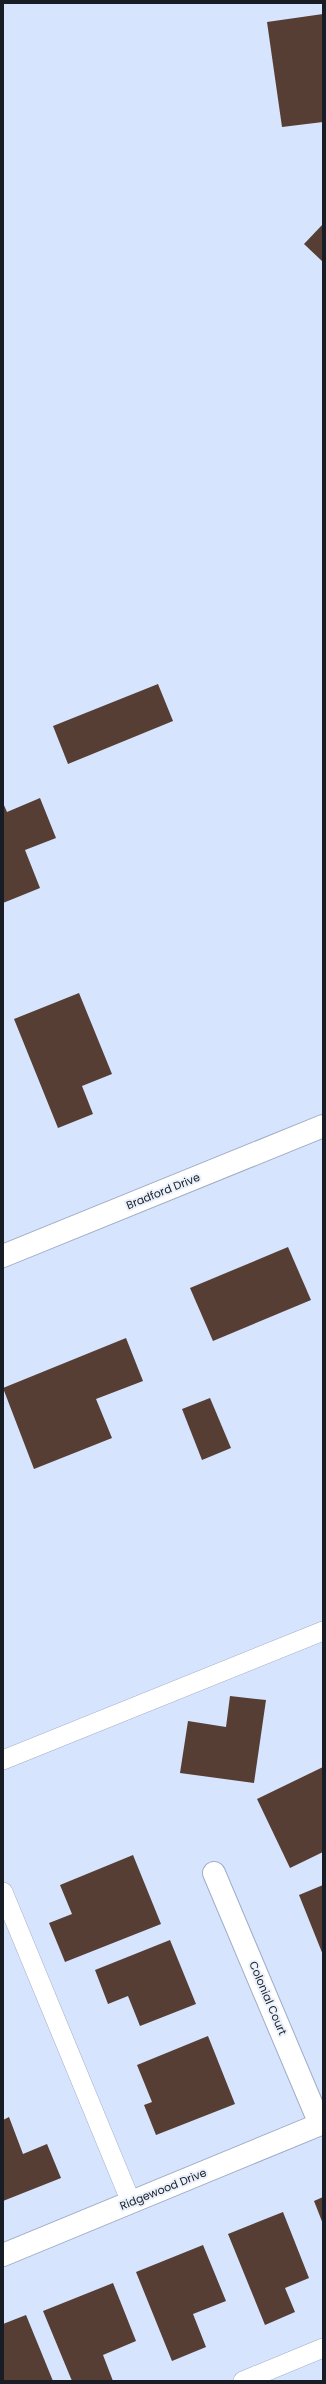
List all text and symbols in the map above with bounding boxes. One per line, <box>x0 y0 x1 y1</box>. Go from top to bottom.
street label: Bradford Drive <box>124 1169 203 1213</box>
street label: Colonial Court <box>245 1959 291 2037</box>
street label: Ridgewood Drive <box>117 2164 209 2214</box>

